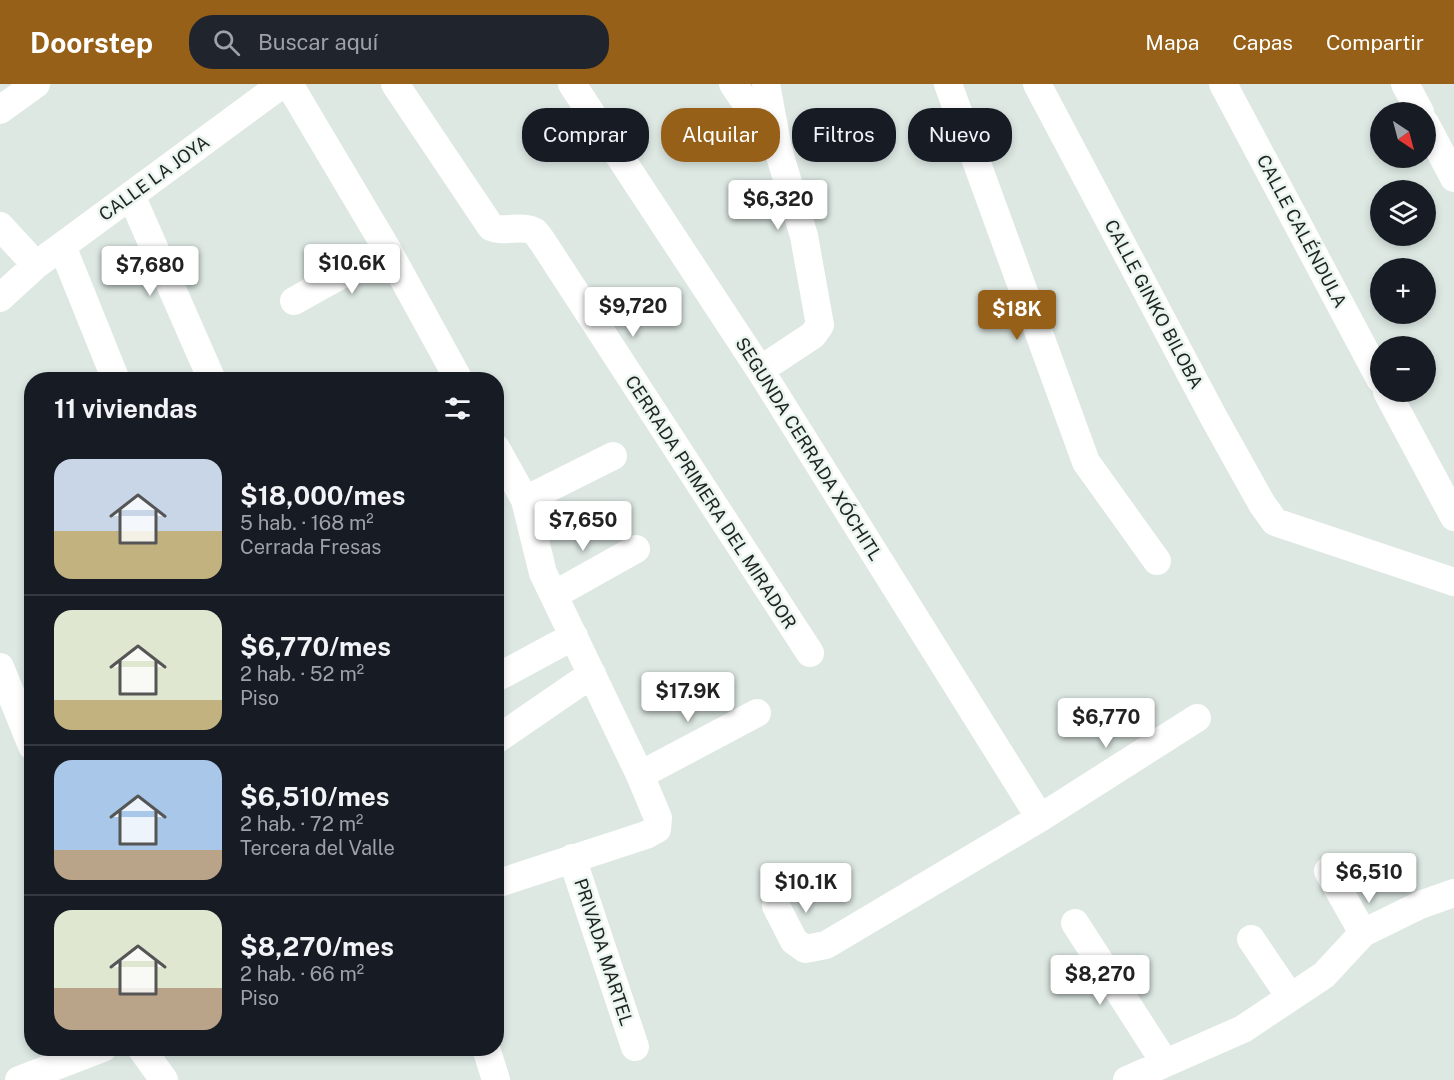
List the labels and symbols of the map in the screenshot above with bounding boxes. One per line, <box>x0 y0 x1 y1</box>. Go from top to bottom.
north arrow <box>1370 102 1436 168</box>
street label: CALLE LA JOYA <box>95 131 213 225</box>
street label: CALLE CALÉNDULA <box>1253 151 1352 311</box>
pin: $6,320 <box>729 180 827 231</box>
street label: CALLE GINKO BILOBA <box>1101 216 1208 392</box>
pin: $10.6K <box>303 244 401 295</box>
pin: $7,680 <box>101 246 199 297</box>
pin: $9,720 <box>584 287 682 338</box>
pin: $18K <box>981 290 1053 341</box>
street label: SEGUNDA CERRADA XÓCHITL <box>731 333 887 564</box>
street label: CERRADA PRIMERA DEL MIRADOR <box>621 371 801 633</box>
pin: $7,650 <box>534 501 632 552</box>
pin: $17.9K <box>639 672 737 723</box>
pin: $6,770 <box>1057 698 1155 749</box>
pin: $6,510 <box>1320 853 1418 904</box>
pin: $10.1K <box>757 863 855 914</box>
street label: PRIVADA MARTEL <box>570 876 638 1028</box>
pin: $8,270 <box>1051 955 1149 1006</box>

